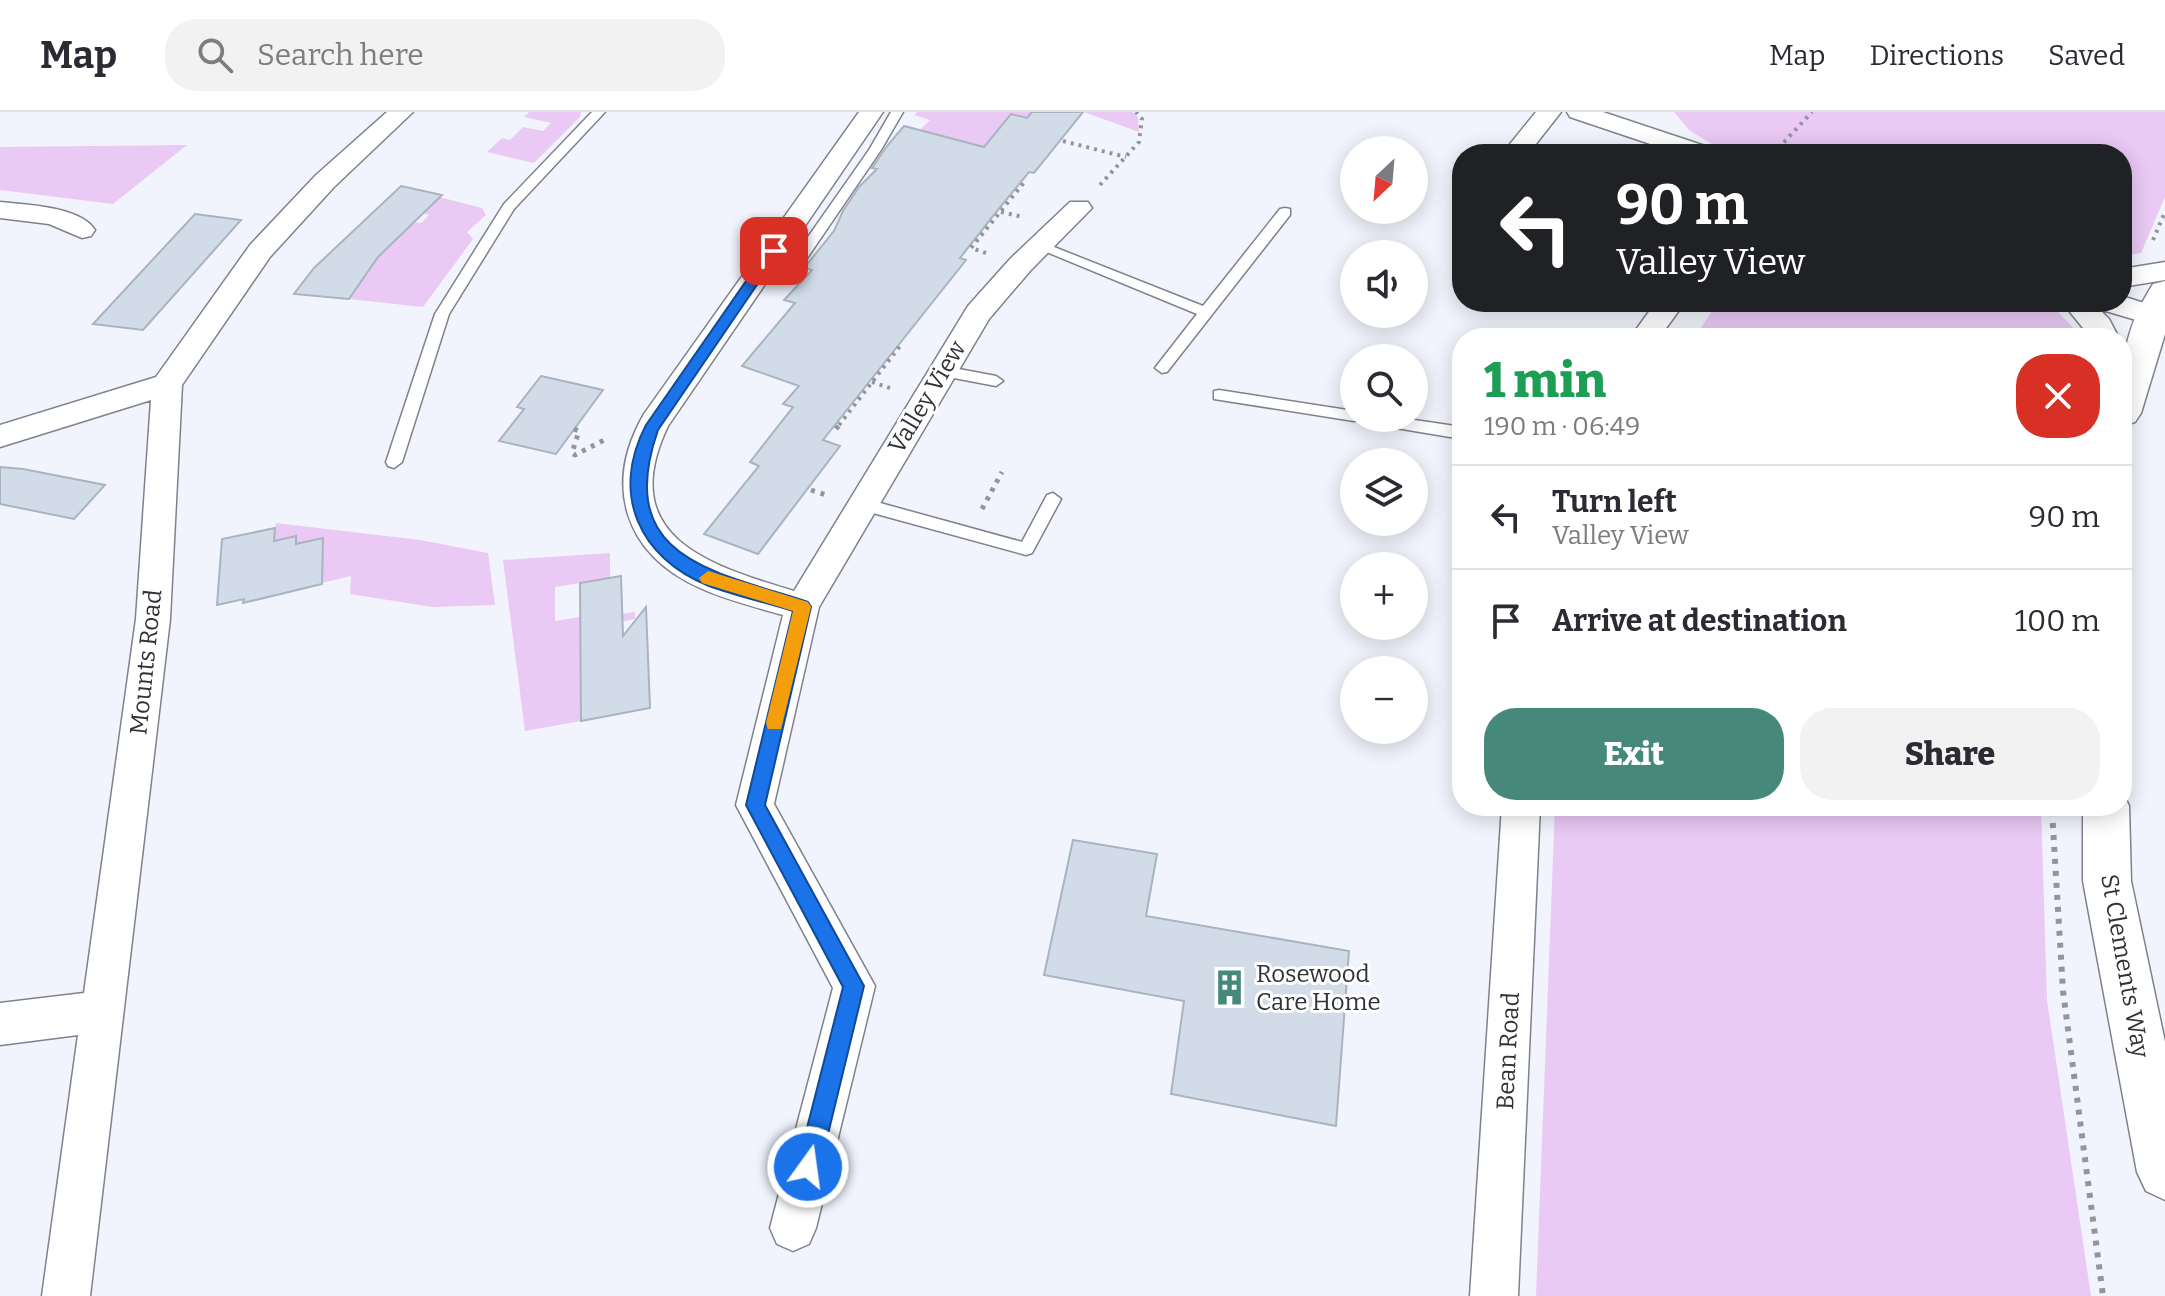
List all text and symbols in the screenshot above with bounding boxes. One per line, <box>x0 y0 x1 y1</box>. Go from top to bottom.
search box <box>165 19 725 91</box>
text: Map <box>40 32 117 78</box>
icon: search <box>193 33 237 77</box>
text: Search here <box>257 37 424 73</box>
text: Map <box>1769 39 1825 72</box>
text: Directions <box>1869 39 2004 72</box>
text: Saved <box>2048 39 2125 72</box>
north arrow <box>1340 136 1428 224</box>
map controls <box>1340 136 1428 744</box>
text: 90 m <box>1616 172 1748 239</box>
icon: left <box>1484 176 1588 280</box>
pin <box>740 217 808 285</box>
icon: arrive <box>752 229 796 273</box>
button: sound <box>1340 240 1428 328</box>
text: Valley View <box>1616 240 1805 284</box>
street label: Valley View <box>882 335 972 458</box>
button: search <box>1340 344 1428 432</box>
text: 1 min <box>1484 352 1606 410</box>
button: close <box>2016 354 2100 438</box>
text: 190 m · 06:49 <box>1484 411 1640 442</box>
button: layers <box>1340 448 1428 536</box>
text: Turn left <box>1552 484 1677 520</box>
icon: left <box>1484 495 1528 539</box>
text: 90 m <box>2029 499 2100 535</box>
text: Valley View <box>1552 520 1689 551</box>
button: + <box>1340 552 1428 640</box>
street label: Mounts Road <box>124 588 168 736</box>
icon: arrive <box>1484 599 1528 643</box>
text: Arrive at destination <box>1552 603 1847 639</box>
text: 100 m <box>2015 603 2100 639</box>
button: − <box>1340 656 1428 744</box>
button: Exit <box>1484 708 1784 800</box>
button: Share <box>1800 708 2100 800</box>
street label: St Clements Way <box>2095 872 2155 1060</box>
place label: Rosewood Care Home <box>1256 960 1381 1016</box>
building icon: Rosewood Care Home <box>1211 969 1249 1007</box>
street label: Bean Road <box>1491 991 1525 1111</box>
position arrow <box>766 1125 850 1209</box>

